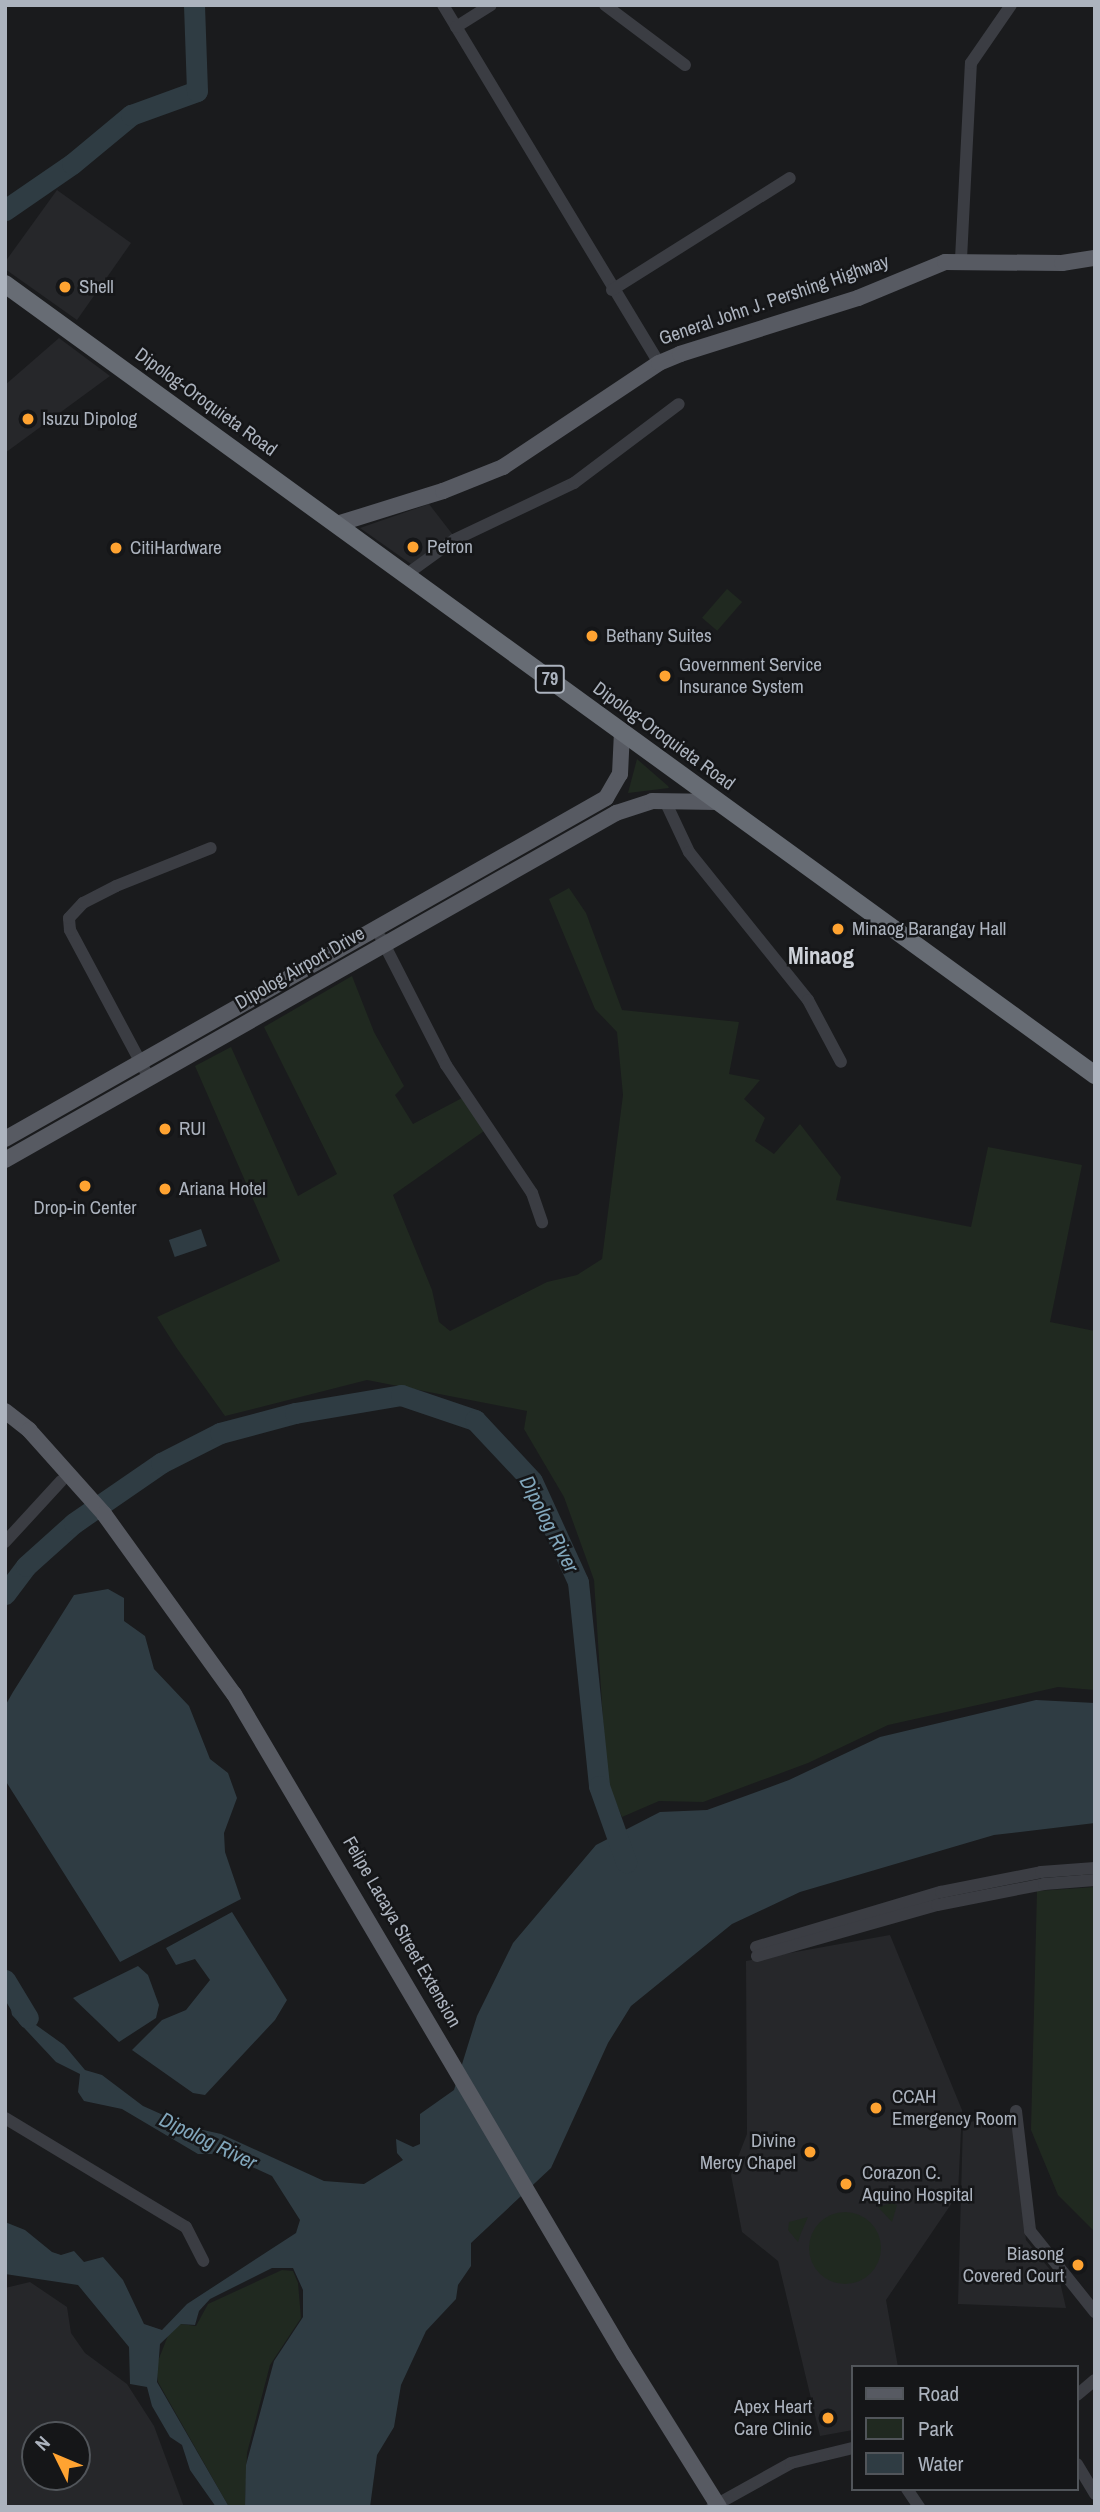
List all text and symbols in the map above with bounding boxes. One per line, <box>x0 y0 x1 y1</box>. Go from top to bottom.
street label: General John J. Pershing Highway <box>656 250 892 350</box>
place label: Shell <box>79 276 114 298</box>
marker: Shell <box>57 279 73 295</box>
street label: Dipolog-Oroquieta Road <box>131 343 281 461</box>
place label: Isuzu Dipolog <box>42 408 137 430</box>
marker: Isuzu Dipolog <box>20 411 36 427</box>
place label: Petron <box>427 536 473 558</box>
place label: CitiHardware <box>130 537 222 559</box>
marker: Petron <box>405 539 421 555</box>
marker: CitiHardware <box>108 540 124 556</box>
place label: Bethany Suites <box>606 625 712 647</box>
marker: Bethany Suites <box>584 628 600 644</box>
place label: Government Service Insurance System <box>679 654 822 698</box>
road number: 79 <box>534 664 566 694</box>
marker: Government Service Insurance System <box>657 668 673 684</box>
street label: Dipolog-Oroquieta Road <box>589 677 739 795</box>
place label: Minaog Barangay Hall <box>852 918 1006 940</box>
marker: Minaog Barangay Hall <box>830 921 846 937</box>
street label: Dipolog Airport Drive <box>231 922 369 1014</box>
district label: Minaog <box>788 942 854 970</box>
place label: RUI <box>179 1118 206 1140</box>
marker: RUI <box>157 1121 173 1137</box>
marker: Drop-in Center <box>77 1178 93 1194</box>
place label: Ariana Hotel <box>179 1178 266 1200</box>
marker: Ariana Hotel <box>157 1181 173 1197</box>
place label: Drop-in Center <box>33 1197 137 1219</box>
water label: Dipolog River <box>514 1471 584 1577</box>
street label: Felipe Lacaya Street Extension <box>338 1832 466 2032</box>
place label: CCAH Emergency Room <box>892 2086 1017 2130</box>
marker: CCAH Emergency Room <box>866 2098 886 2118</box>
water label: Dipolog River <box>155 2107 261 2175</box>
place label: Divine Mercy Chapel <box>700 2130 796 2174</box>
marker: Divine Mercy Chapel <box>802 2144 818 2160</box>
place label: Corazon C. Aquino Hospital <box>862 2162 973 2206</box>
marker: Corazon C. Aquino Hospital <box>836 2174 856 2194</box>
place label: Biasong Covered Court <box>963 2243 1064 2287</box>
marker: Biasong Covered Court <box>1070 2257 1086 2273</box>
legend <box>852 2365 1079 2491</box>
text: Road <box>918 2379 959 2408</box>
place label: Apex Heart Care Clinic <box>734 2396 812 2440</box>
marker: Apex Heart Care Clinic <box>818 2408 838 2428</box>
text: Park <box>918 2414 953 2443</box>
north arrow <box>21 2421 91 2491</box>
text: N <box>29 2430 55 2456</box>
text: Water <box>918 2449 963 2478</box>

